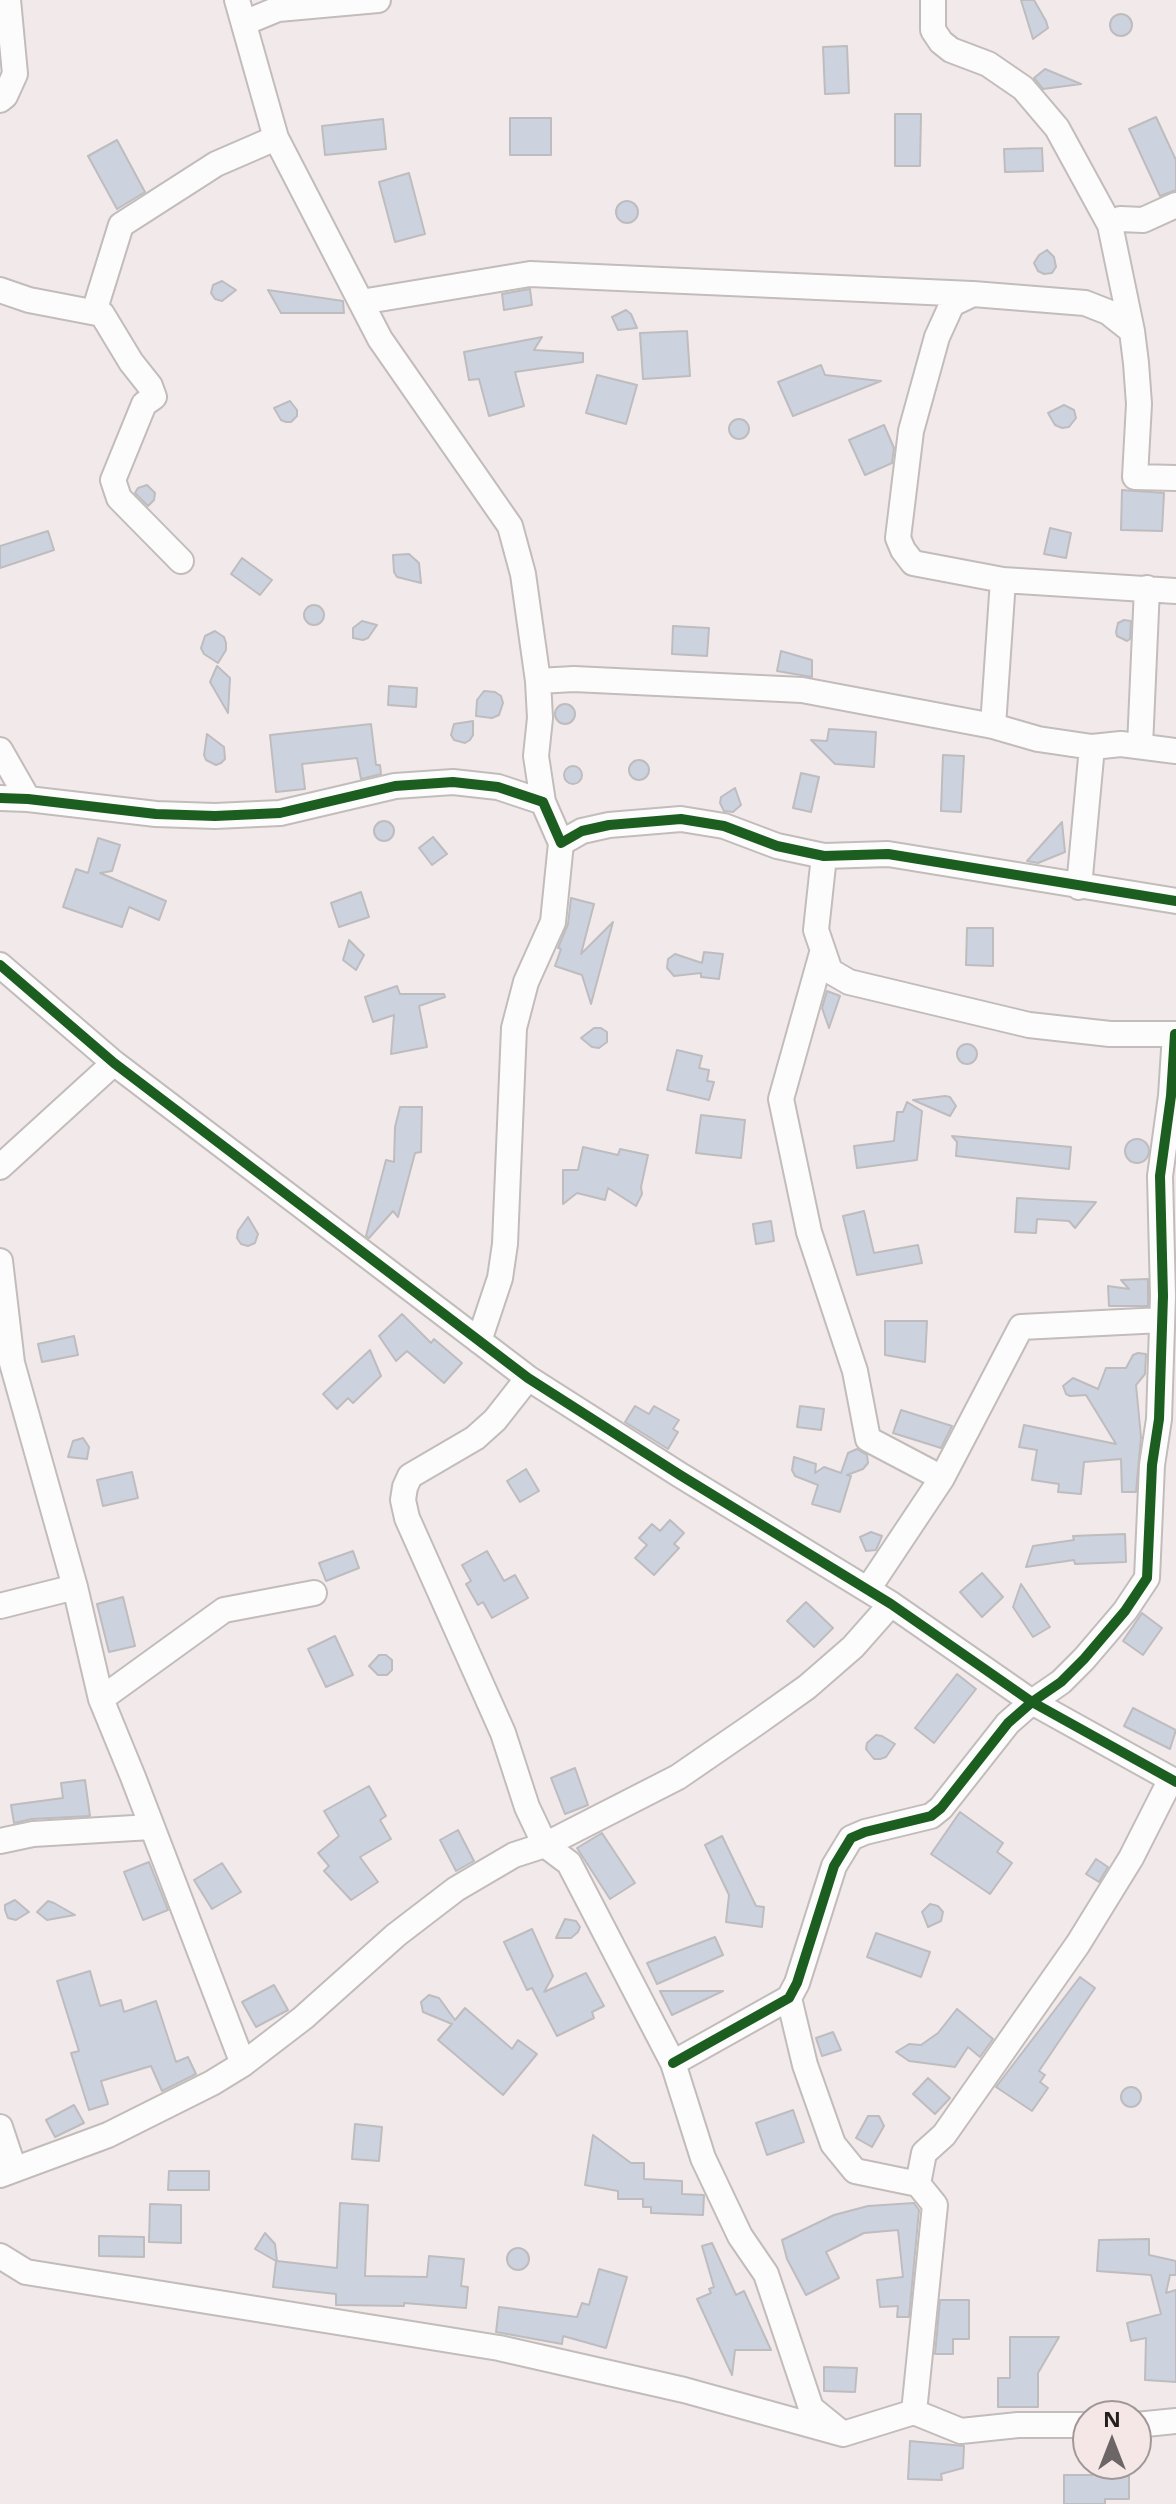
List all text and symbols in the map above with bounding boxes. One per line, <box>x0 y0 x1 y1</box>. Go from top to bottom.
north arrow <box>1072 2400 1152 2480</box>
text: N <box>1103 2403 1121 2433</box>

